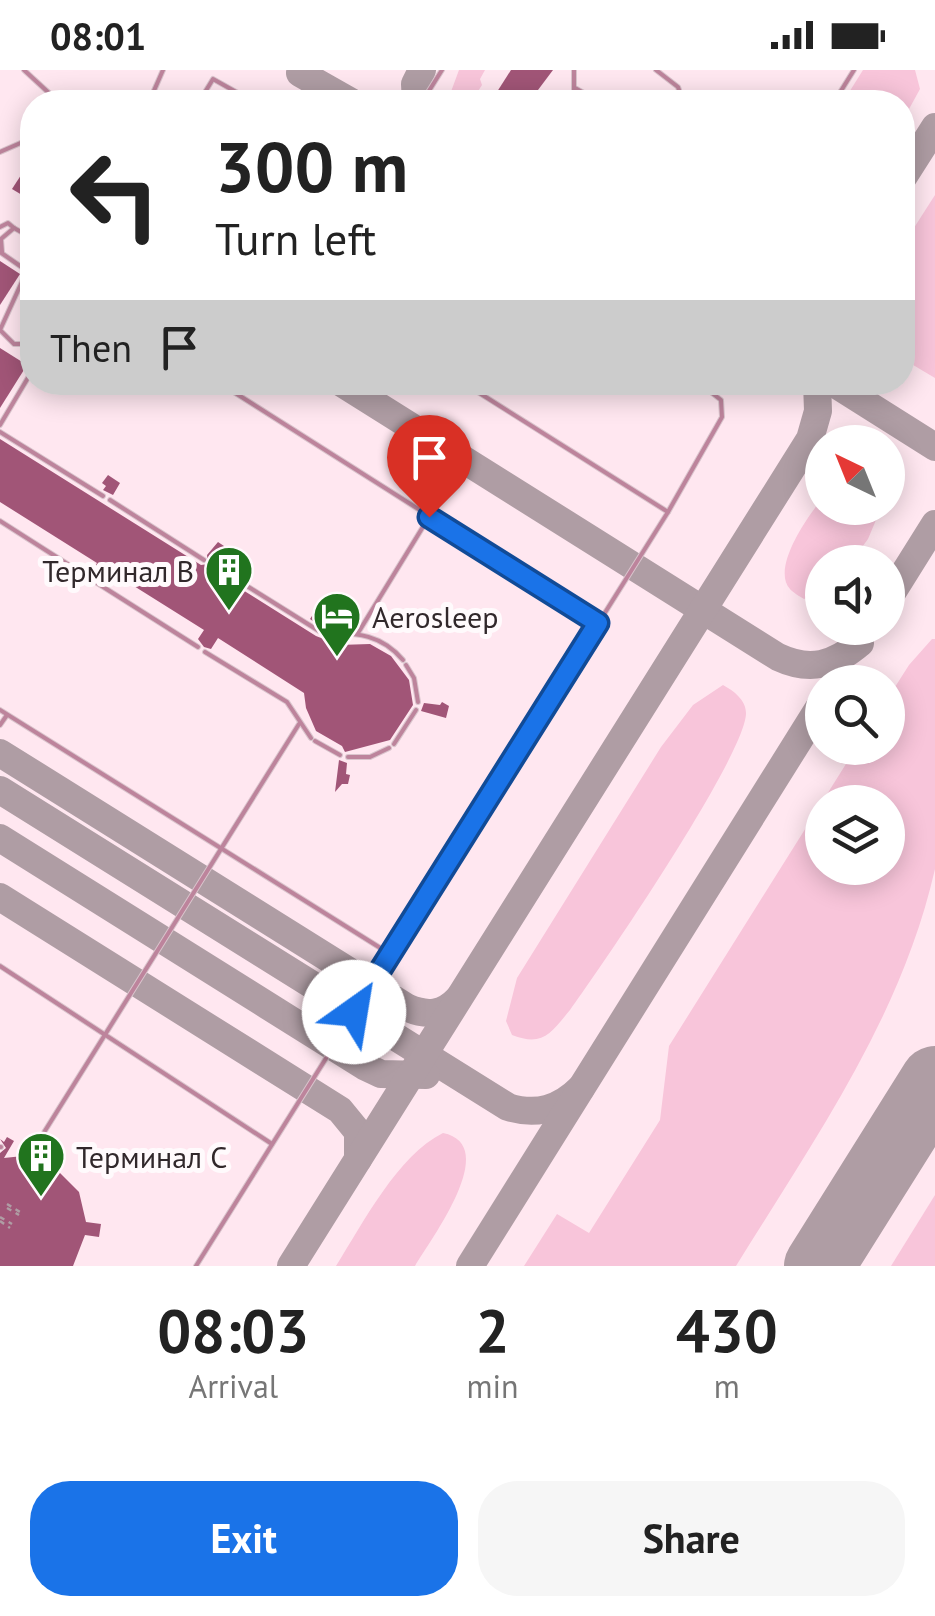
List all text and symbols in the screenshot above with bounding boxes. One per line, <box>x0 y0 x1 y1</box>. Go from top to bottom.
text: 08:01 <box>50 11 146 60</box>
text: 300 m <box>215 121 408 211</box>
icon: left <box>50 130 180 260</box>
text: Turn left <box>215 209 376 267</box>
icon: arrive <box>152 320 207 375</box>
text: Then <box>50 323 132 372</box>
pin <box>387 415 472 518</box>
north arrow <box>805 425 905 525</box>
map controls <box>805 425 905 885</box>
icon: arrive <box>402 430 457 485</box>
building icon: Терминал B <box>203 544 255 612</box>
button: sound <box>805 545 905 645</box>
place label: Терминал B <box>42 551 194 590</box>
hotel icon: Aerosleep <box>311 590 363 658</box>
place label: Aerosleep <box>372 597 498 636</box>
button: search <box>805 665 905 765</box>
button: layers <box>805 785 905 885</box>
position arrow <box>302 960 406 1064</box>
building icon: Терминал C <box>15 1130 67 1198</box>
place label: Терминал C <box>76 1137 227 1176</box>
text: 08:03 <box>157 1291 309 1369</box>
text: 2 <box>476 1291 510 1369</box>
text: 430 <box>676 1291 778 1369</box>
text: Arrival <box>188 1365 278 1407</box>
text: min <box>467 1365 519 1407</box>
text: m <box>714 1365 740 1407</box>
button: Exit <box>30 1481 458 1596</box>
button: Share <box>478 1481 905 1596</box>

